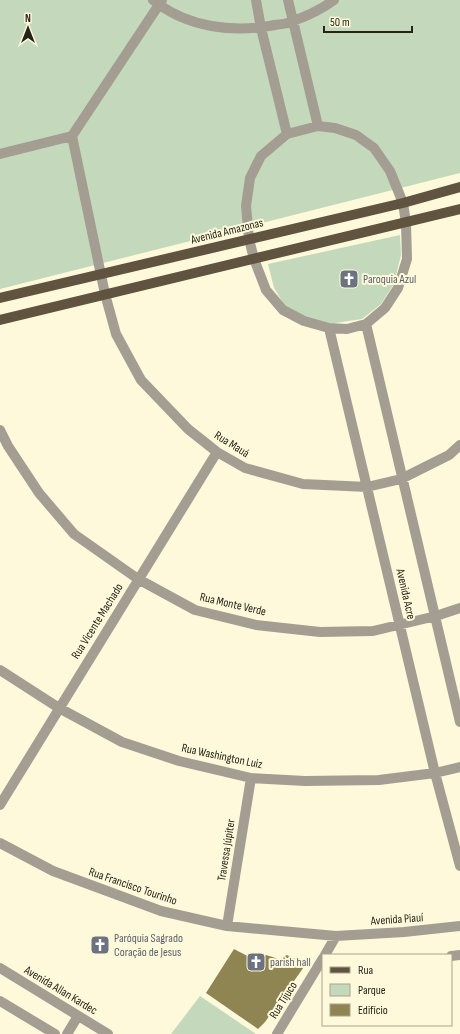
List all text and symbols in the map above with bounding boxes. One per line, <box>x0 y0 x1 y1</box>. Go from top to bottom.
north arrow <box>8 8 48 48</box>
scale bar <box>324 8 412 34</box>
text: N <box>25 12 31 25</box>
text: 50 m <box>330 15 350 30</box>
street label: Avenida Amazonas <box>188 215 265 248</box>
church icon: Paroquia Azul <box>338 268 360 290</box>
place label: Paroquia Azul <box>363 272 416 287</box>
street label: Rua Mauá <box>211 428 252 461</box>
street label: Avenida Acre <box>392 566 419 621</box>
street label: Rua Vicente Machado <box>68 581 127 662</box>
street label: Rua Monte Verde <box>198 590 268 619</box>
street label: Rua Washington Luiz <box>180 741 264 773</box>
street label: Travessa Júpiter <box>214 817 239 882</box>
street label: Rua Francisco Tourinho <box>87 864 179 909</box>
street label: Avenida Piauí <box>369 910 424 929</box>
place label: Paróquia Sagrado Coração de Jesus <box>114 931 183 960</box>
church icon: Paróquia Sagrado Coração de Jesus <box>89 934 111 956</box>
church icon: parish hall <box>245 951 267 973</box>
legend <box>322 954 452 1026</box>
place label: parish hall <box>270 955 311 970</box>
street label: Avenida Allan Kardec <box>21 962 100 1018</box>
text: Rua <box>358 963 374 978</box>
street label: Rua Tijuco <box>266 979 301 1022</box>
text: Parque <box>358 983 386 998</box>
text: Edifício <box>358 1003 388 1018</box>

